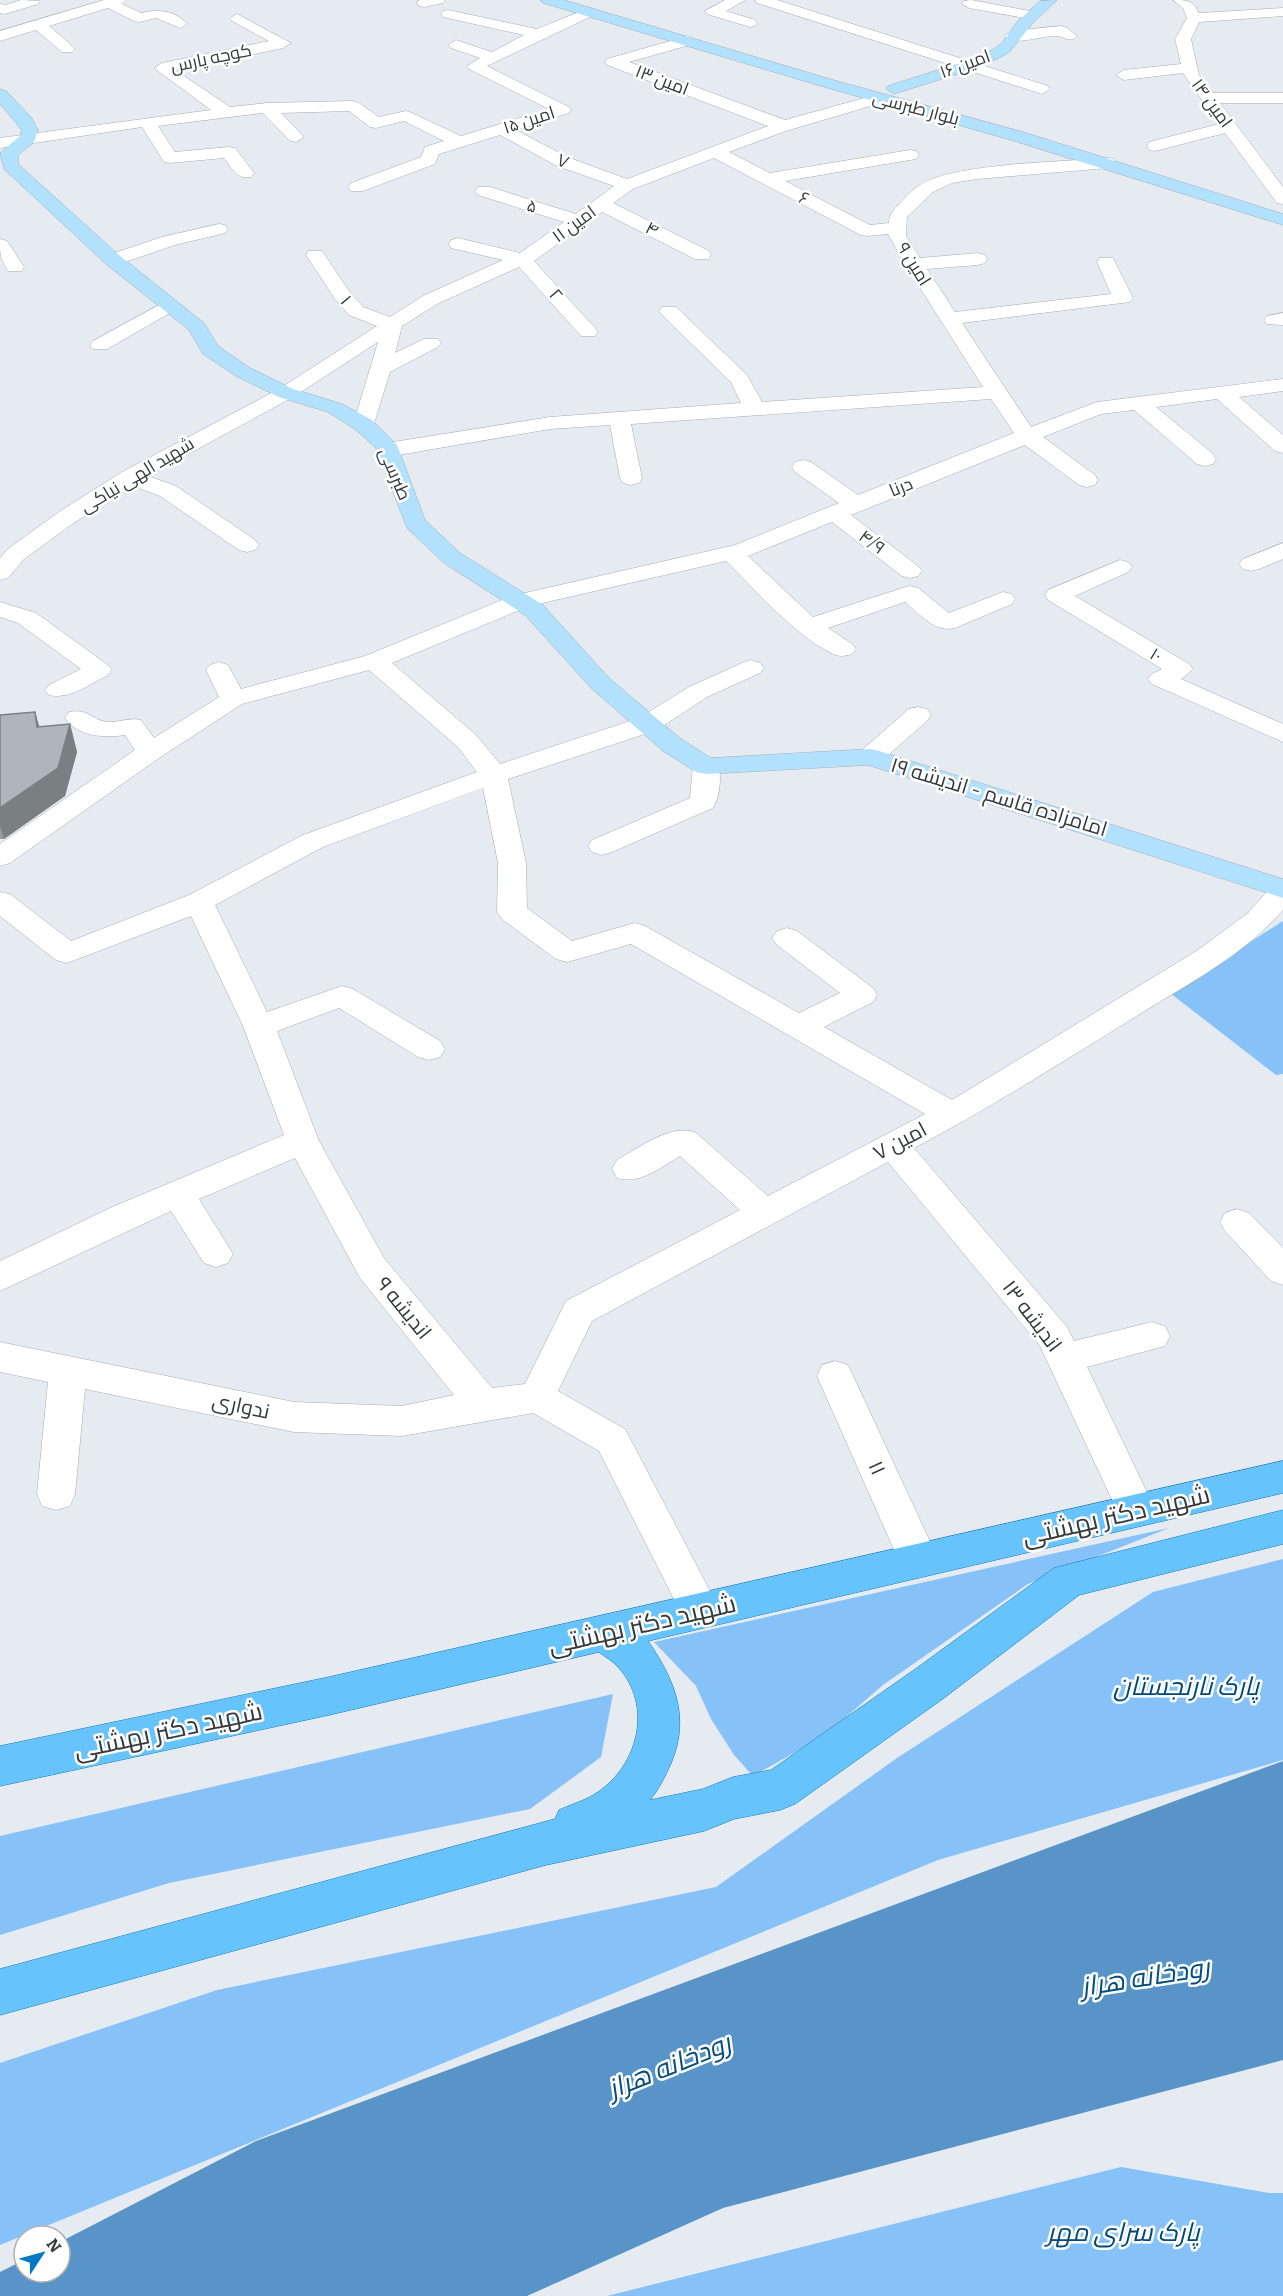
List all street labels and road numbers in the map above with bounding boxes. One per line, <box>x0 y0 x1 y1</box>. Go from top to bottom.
street label: کوچه پارس <box>168 39 254 78</box>
street label: امین ۱۶ <box>937 45 993 83</box>
street label: امین ۱۳ <box>632 60 692 100</box>
street label: امین ۱۴ <box>1187 74 1237 132</box>
street label: بلوار طبرسی <box>870 86 962 130</box>
street label: امین ۱۵ <box>500 101 558 139</box>
street label: ۷ <box>554 149 572 173</box>
street label: ۶ <box>795 186 813 210</box>
street label: ۵ <box>524 194 540 218</box>
street label: امین ۱۱ <box>548 201 600 247</box>
street label: ۴ <box>642 216 662 242</box>
street label: امین ۹ <box>892 238 936 290</box>
street label: ۲ <box>545 284 567 306</box>
street label: ۱ <box>336 291 356 309</box>
street label: شهید الهی نیاکی <box>76 432 198 518</box>
street label: طبرسی <box>374 444 416 504</box>
street label: درنا <box>886 472 916 502</box>
street label: ۴/۹ <box>855 525 889 559</box>
street label: ۱۰ <box>1146 643 1166 667</box>
street label: امامزاده قاسم - اندیشه ۱۹ <box>887 752 1111 843</box>
street label: امین ۷ <box>869 1116 931 1166</box>
street label: اندیشه ۹ <box>371 1271 437 1345</box>
street label: اندیشه ۱۳ <box>997 1275 1067 1357</box>
street label: ندواری <box>210 1387 272 1425</box>
street label: ۱۱ <box>862 1457 892 1479</box>
street label: شهید دکتر بهشتی <box>1019 1479 1213 1552</box>
street label: شهید دکتر بهشتی <box>545 1588 739 1661</box>
street label: شهید دکتر بهشتی <box>71 1695 265 1766</box>

